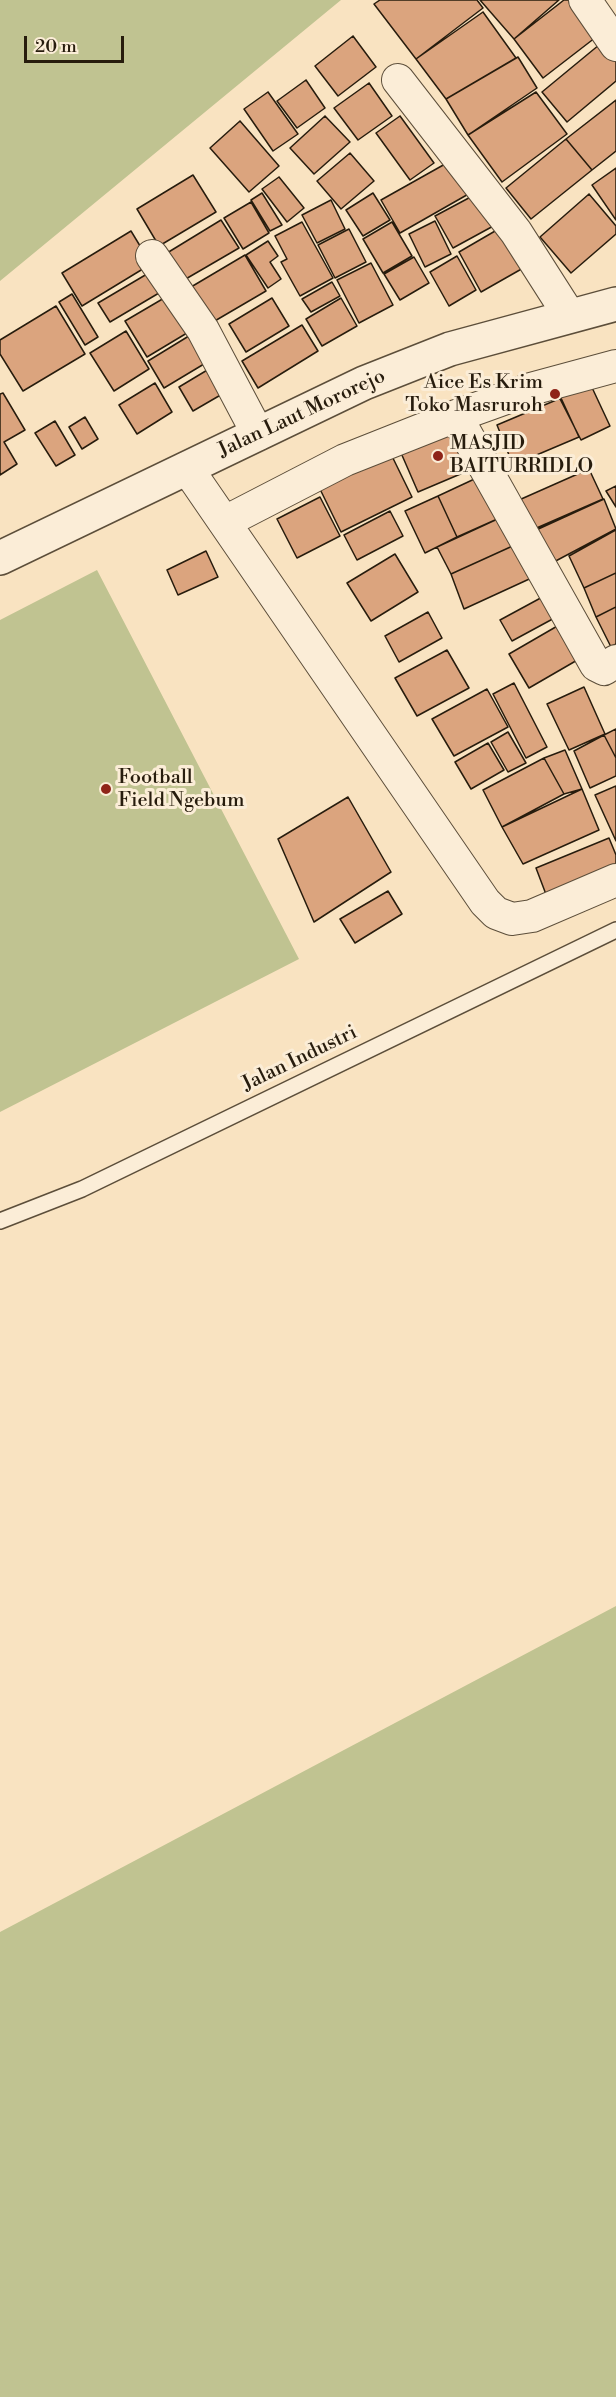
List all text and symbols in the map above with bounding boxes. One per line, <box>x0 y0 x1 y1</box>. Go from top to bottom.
scale bar <box>27 24 128 62</box>
text: 20 m <box>35 35 77 58</box>
street label: Jalan Laut Mororejo <box>215 365 389 463</box>
place label: Aice Es Krim Toko Masruroh <box>405 371 543 418</box>
marker: Aice Es Krim Toko Masruroh <box>548 387 562 401</box>
place label: MASJID BAITURRIDLO <box>450 432 593 479</box>
marker: MASJID BAITURRIDLO <box>431 449 445 463</box>
place label: Football Field Ngebum <box>118 766 244 813</box>
marker: Football Field Ngebum <box>99 782 113 796</box>
street label: Jalan Industri <box>239 1021 361 1097</box>

